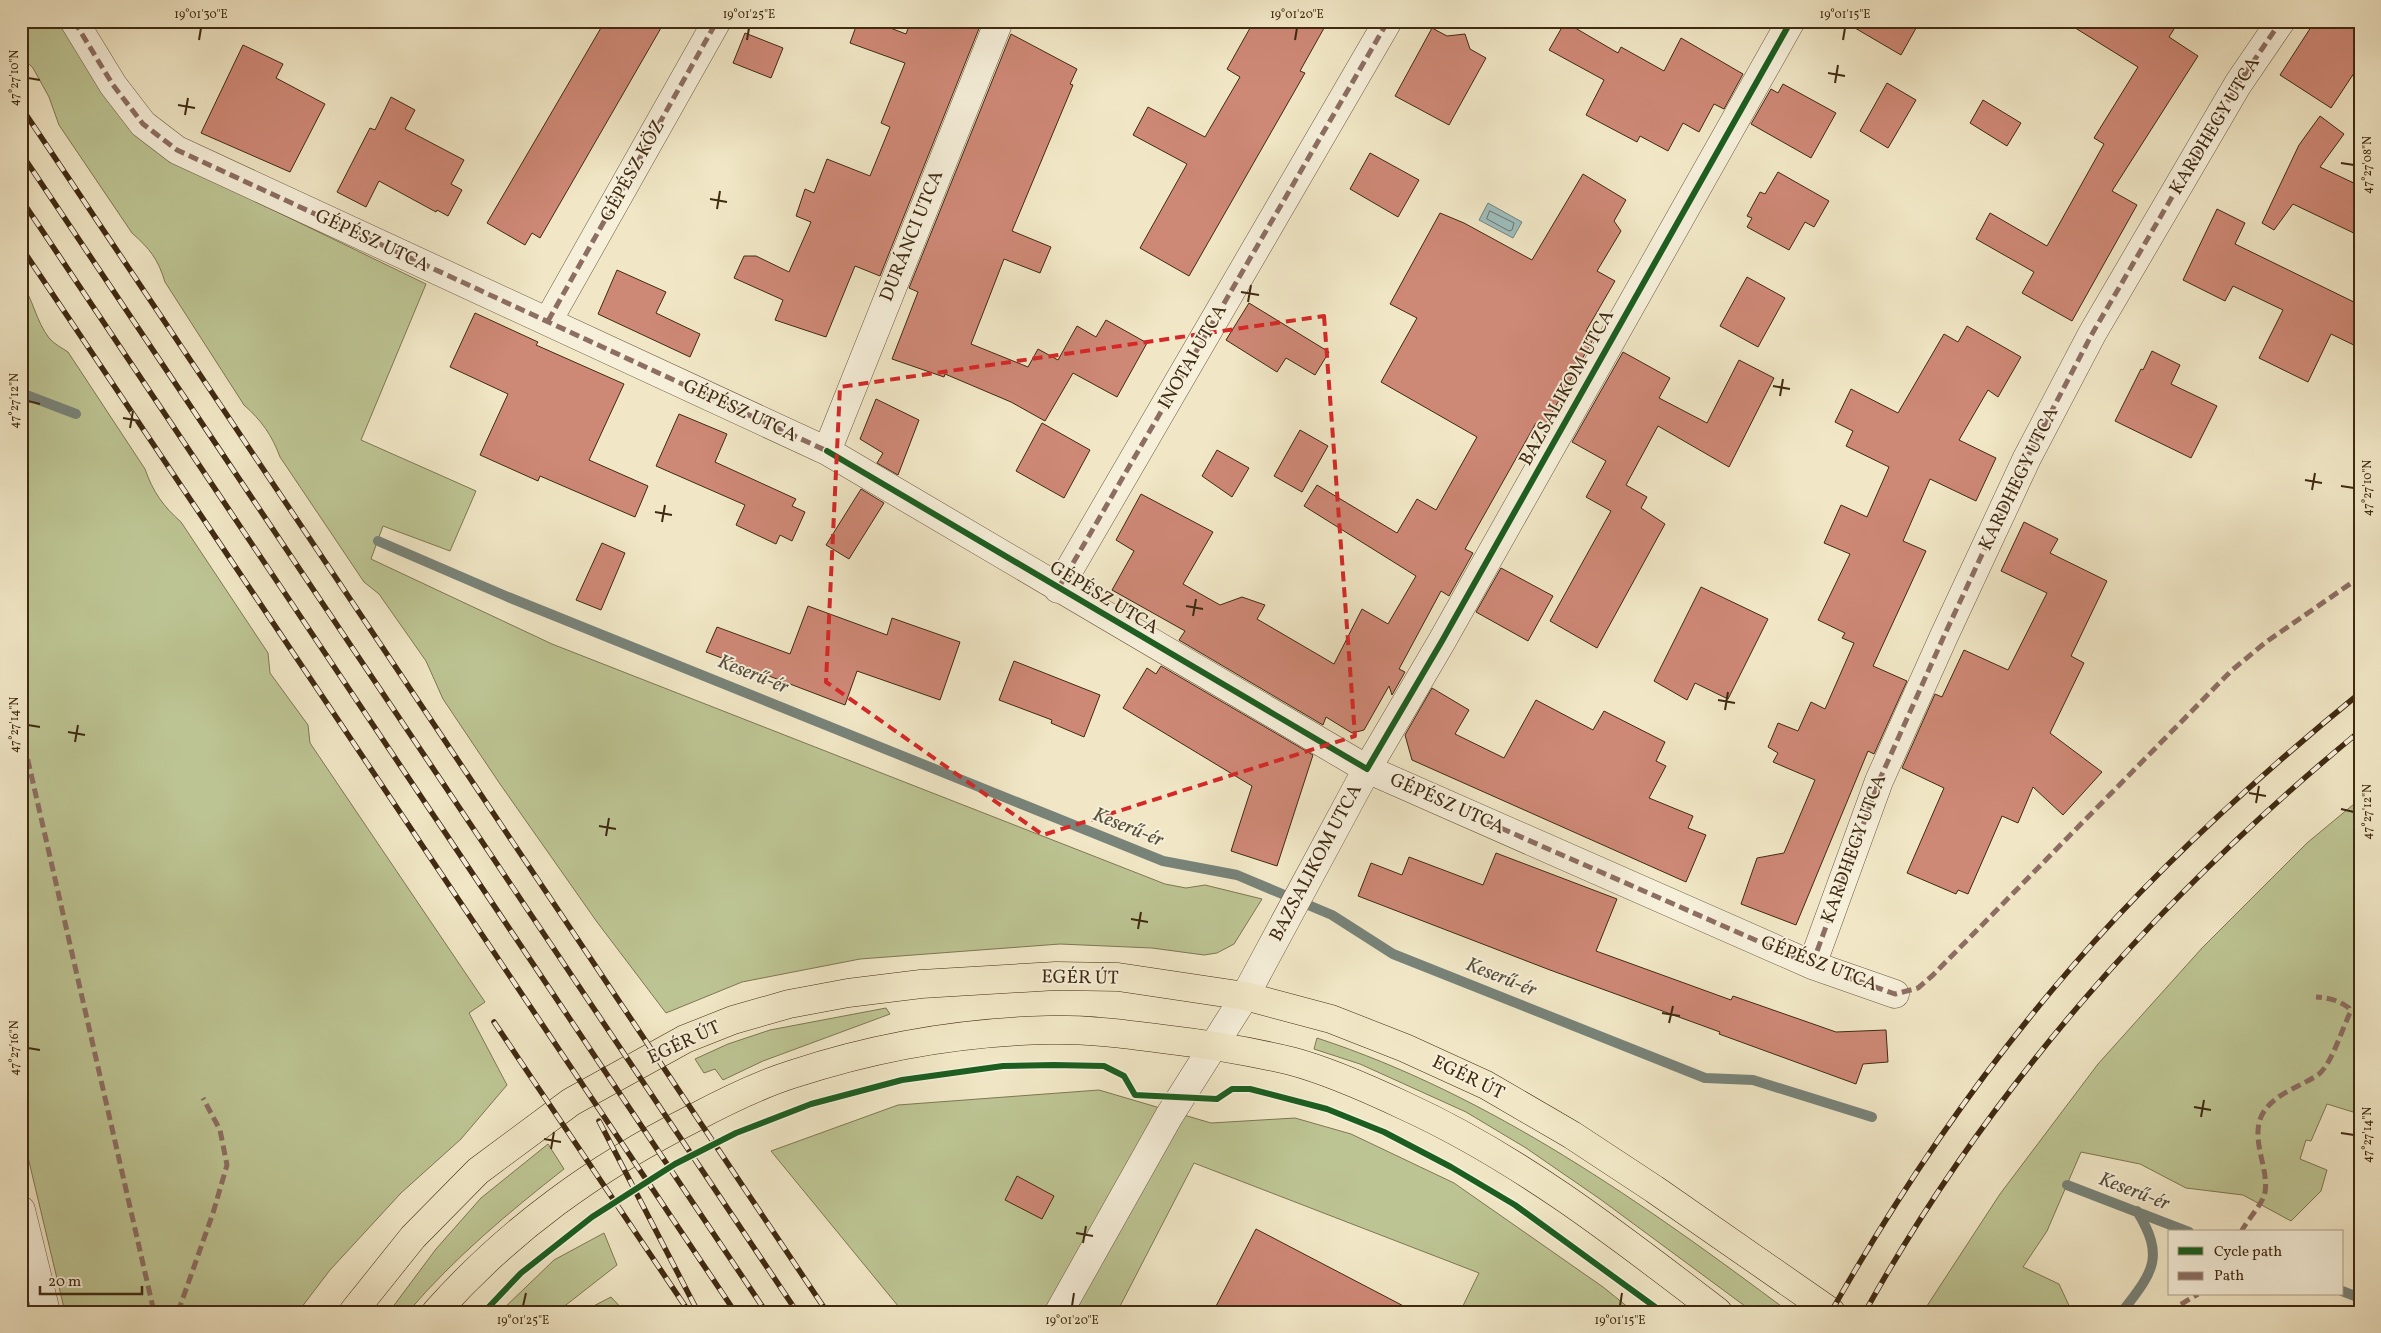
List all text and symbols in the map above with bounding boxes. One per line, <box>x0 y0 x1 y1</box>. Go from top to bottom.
text: 19°01'30"E <box>174 7 228 23</box>
text: 19°01'25"E <box>723 7 775 23</box>
text: 19°01'20"E <box>1270 7 1324 23</box>
text: 19°01'15"E <box>1820 7 1870 23</box>
text: 47°27'10"N <box>7 50 23 106</box>
street label: KARDHEGY UTCA <box>2164 52 2266 200</box>
street label: GÉPÉSZ KÖZ <box>594 116 672 226</box>
text: 47°27'08"N <box>2360 136 2376 194</box>
street label: DURÁNCI UTCA <box>874 167 950 305</box>
street label: GÉPÉSZ UTCA <box>311 203 433 279</box>
street label: INOTAI UTCA <box>1152 300 1234 414</box>
street label: BAZSALIKOM UTCA <box>1513 305 1621 471</box>
text: 47°27'12"N <box>7 373 23 429</box>
street label: GÉPÉSZ UTCA <box>679 373 801 449</box>
street label: KARDHEGY UTCA <box>1973 403 2065 555</box>
text: 47°27'10"N <box>2360 460 2376 516</box>
street label: GÉPÉSZ UTCA <box>1044 555 1164 641</box>
water label: Keserű-ér <box>713 648 793 702</box>
text: 47°27'14"N <box>7 697 23 753</box>
street label: GÉPÉSZ UTCA <box>1385 767 1509 841</box>
street label: KARDHEGY UTCA <box>1815 771 1893 927</box>
street label: BAZSALIKOM UTCA <box>1264 780 1368 946</box>
text: 47°27'12"N <box>2360 784 2376 840</box>
water label: Keserű-ér <box>1088 801 1168 855</box>
street label: GÉPÉSZ UTCA <box>1757 930 1881 998</box>
water label: Keserű-ér <box>1461 951 1541 1005</box>
street label: EGÉR ÚT <box>1041 964 1119 992</box>
street label: EGÉR ÚT <box>643 1015 725 1071</box>
text: 47°27'16"N <box>7 1020 23 1076</box>
street label: EGÉR ÚT <box>1427 1049 1509 1107</box>
text: 47°27'14"N <box>2360 1107 2376 1163</box>
water label: Keserű-ér <box>2094 1166 2174 1219</box>
legend <box>2168 1230 2344 1296</box>
text: Cycle path <box>2214 1242 2282 1263</box>
scale bar <box>40 1263 142 1295</box>
text: Path <box>2214 1266 2244 1287</box>
text: 20 m <box>48 1272 81 1293</box>
text: 19°01'25"E <box>497 1313 549 1329</box>
text: 19°01'20"E <box>1045 1313 1099 1329</box>
text: 19°01'15"E <box>1595 1313 1645 1329</box>

